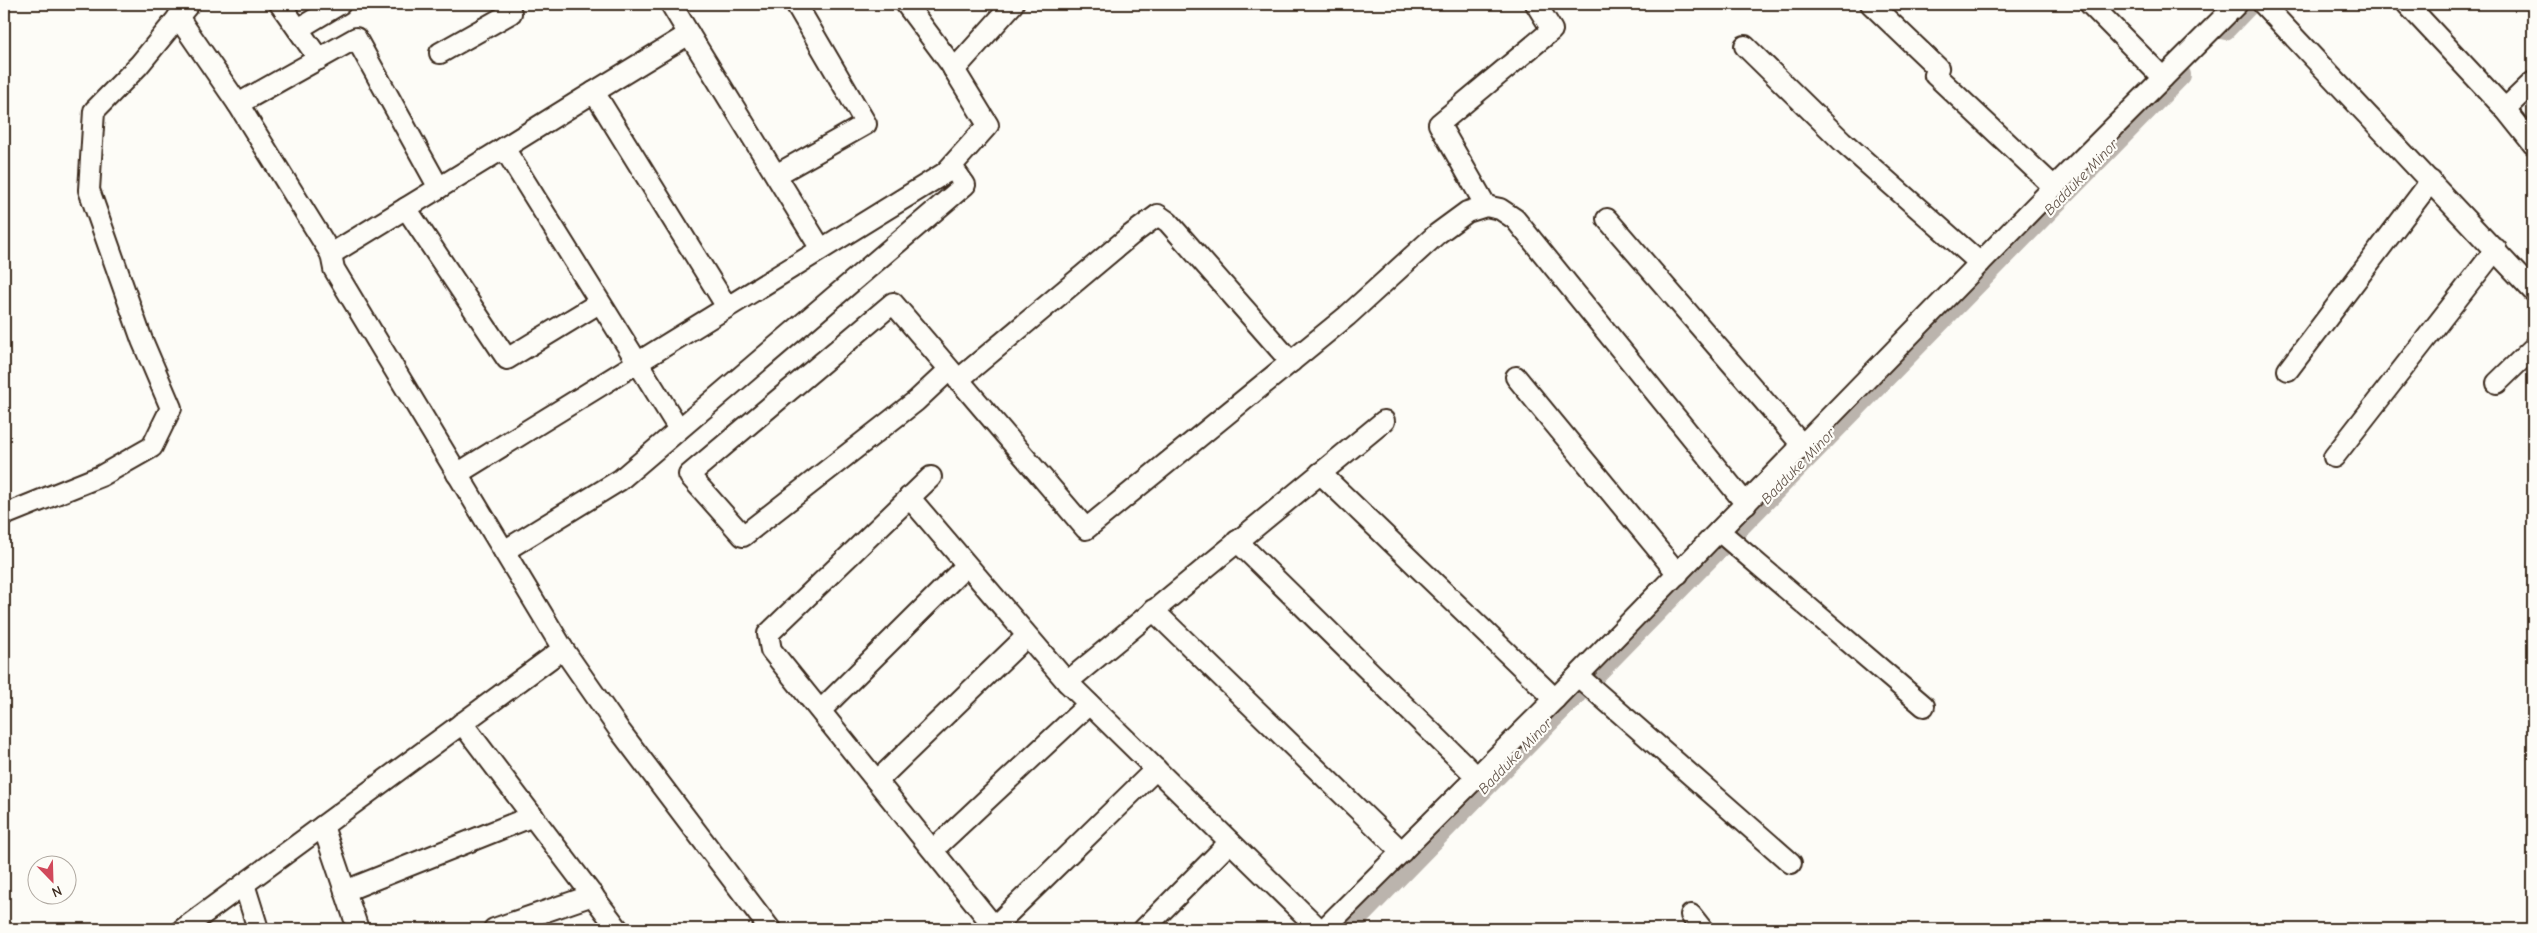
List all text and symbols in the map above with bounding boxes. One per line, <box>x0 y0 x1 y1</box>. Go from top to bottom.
water label: Badduke Minor <box>2040 134 2123 219</box>
water label: Badduke Minor <box>1757 423 1840 508</box>
water label: Badduke Minor <box>1474 713 1557 798</box>
north arrow <box>28 856 78 906</box>
text: N <box>49 882 64 901</box>

